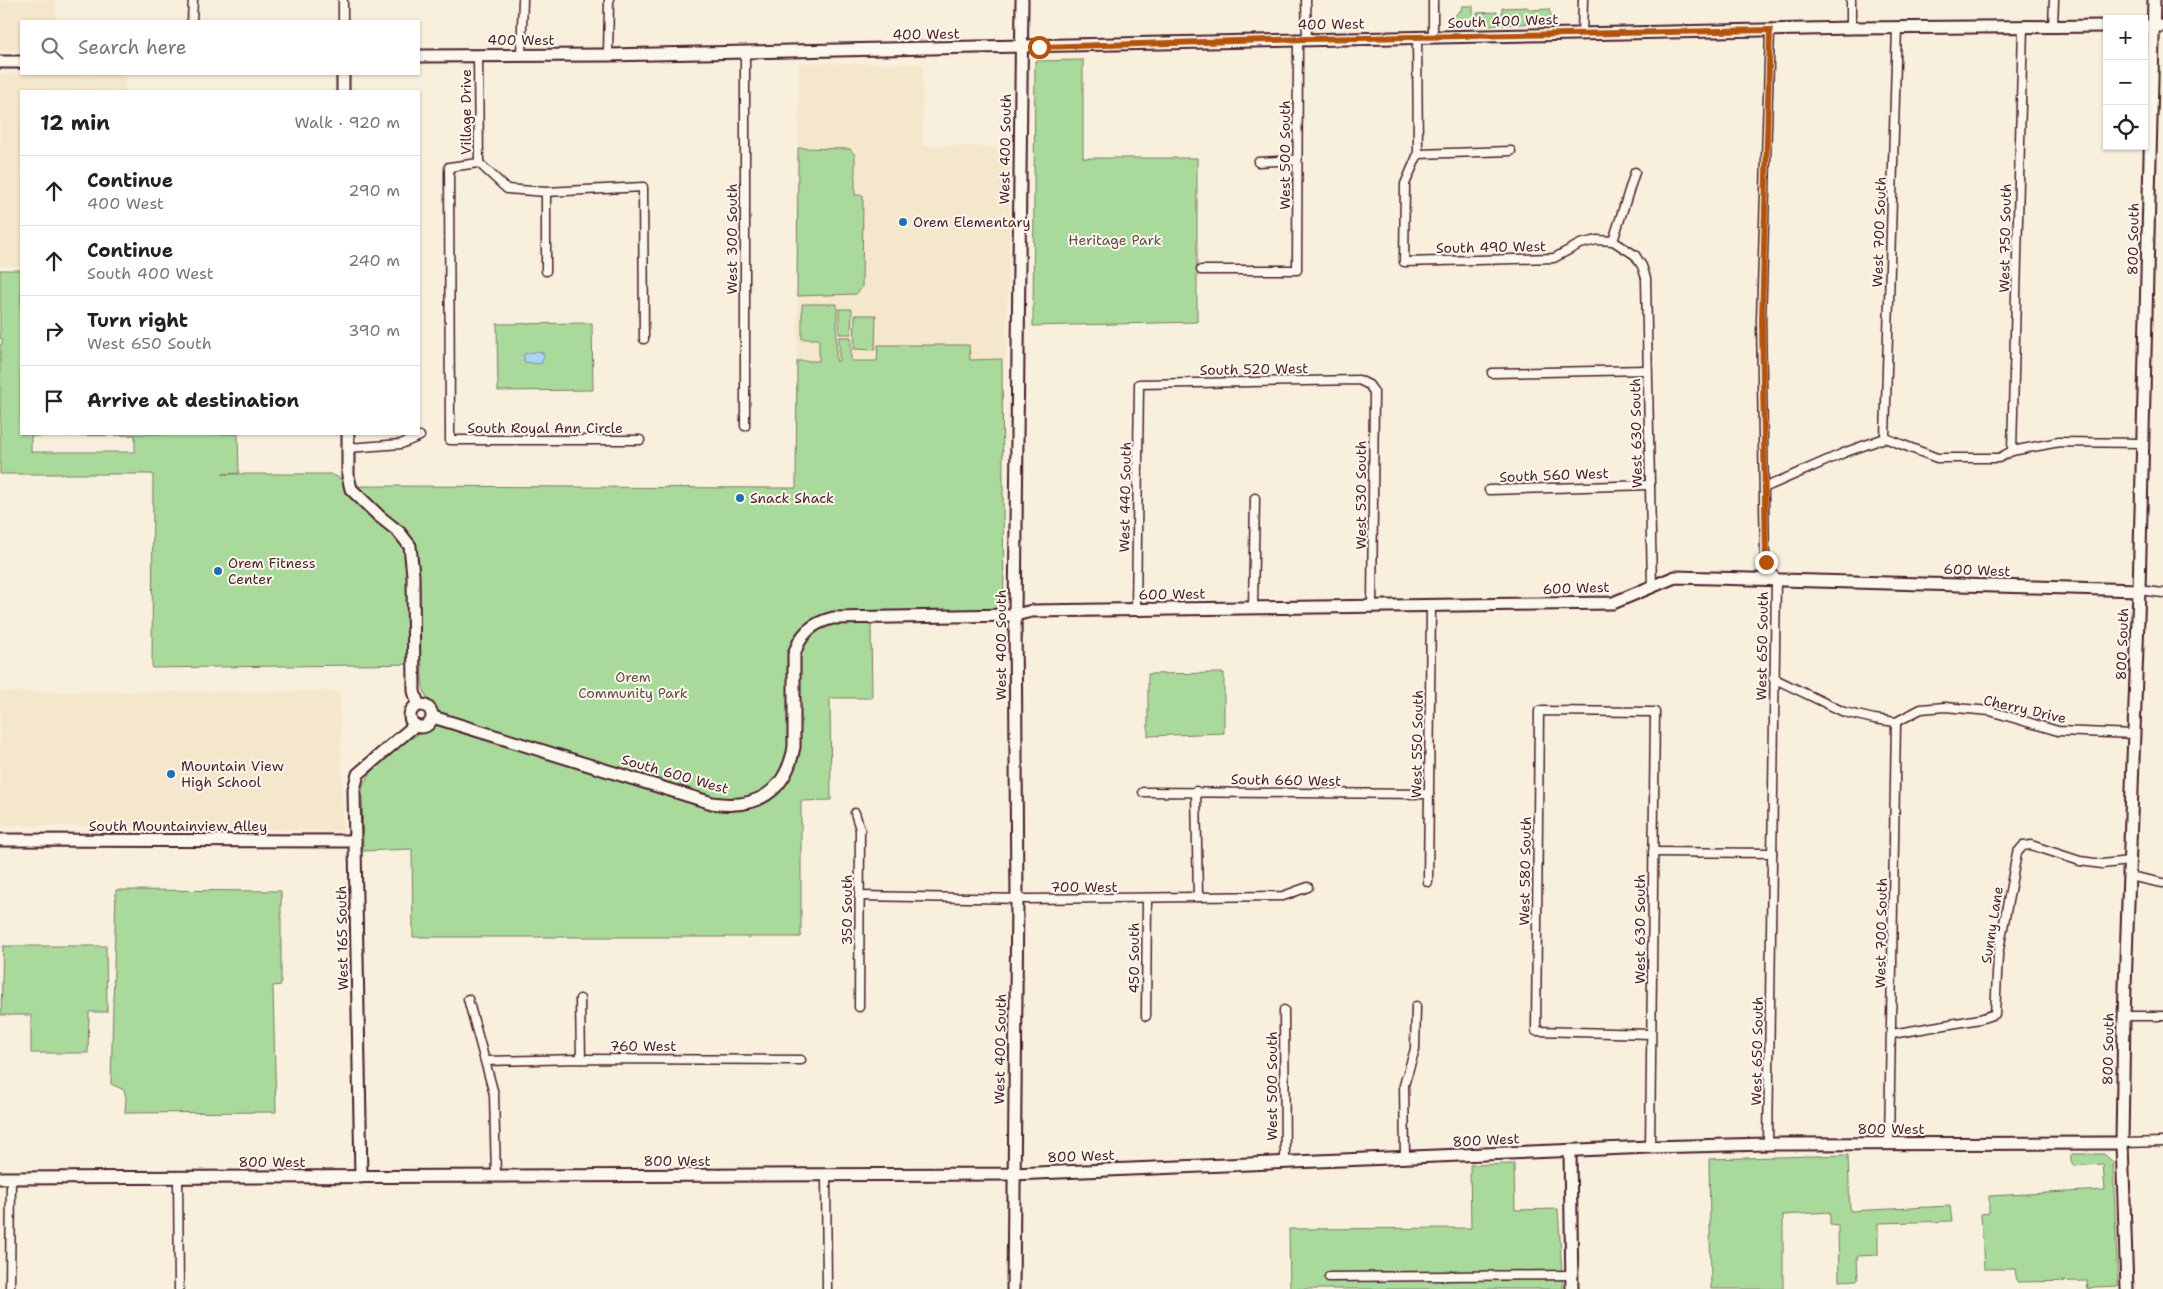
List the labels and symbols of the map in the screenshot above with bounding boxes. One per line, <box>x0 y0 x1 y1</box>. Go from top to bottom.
street label: South 400 West <box>1447 10 1559 32</box>
street label: 400 West <box>1297 14 1365 34</box>
street label: 400 West <box>892 24 960 44</box>
street label: 400 West <box>487 31 555 49</box>
route start <box>1028 36 1051 59</box>
street label: Village Drive <box>457 69 475 155</box>
street label: West 400 South <box>995 93 1015 205</box>
street label: West 500 South <box>1276 100 1294 210</box>
street label: West 700 South <box>1868 176 1890 288</box>
street label: West 750 South <box>1995 183 2015 293</box>
street label: West 300 South <box>723 184 741 294</box>
street label: 800 South <box>2123 203 2143 275</box>
place label: Orem Elementary <box>913 213 1031 231</box>
marker: Orem Elementary <box>897 216 909 228</box>
park label: Heritage Park <box>1068 231 1162 249</box>
street label: South 490 West <box>1436 237 1546 257</box>
street label: South 520 West <box>1199 359 1309 379</box>
street label: West 630 South <box>1626 378 1646 488</box>
street label: South Royal Ann Circle <box>467 419 623 437</box>
street label: West 530 South <box>1352 441 1370 549</box>
street label: West 440 South <box>1115 442 1135 552</box>
street label: South 560 West <box>1499 464 1609 486</box>
place label: Snack Shack <box>750 489 834 507</box>
marker: Snack Shack <box>734 492 746 504</box>
route end <box>1755 551 1778 574</box>
place label: Orem Fitness Center <box>228 554 316 588</box>
street label: 600 West <box>1943 560 2011 580</box>
marker: Orem Fitness Center <box>212 565 224 577</box>
street label: 600 West <box>1542 578 1610 598</box>
street label: 600 West <box>1138 584 1206 604</box>
street label: West 400 South <box>992 590 1010 700</box>
street label: West 650 South <box>1752 591 1772 701</box>
street label: 800 South <box>2112 607 2132 681</box>
park label: Orem Community Park <box>578 668 688 702</box>
street label: West 550 South <box>1407 690 1427 798</box>
street label: Cherry Drive <box>1982 691 2068 727</box>
street label: South 600 West <box>619 750 731 798</box>
place label: Mountain View High School <box>181 757 284 791</box>
marker: Mountain View High School <box>165 768 177 780</box>
street label: South 660 West <box>1231 770 1341 790</box>
street label: West 580 South <box>1515 816 1535 926</box>
street label: South Mountainview Alley <box>89 817 267 835</box>
street label: 350 South <box>838 874 856 946</box>
street label: West 630 South <box>1631 874 1649 984</box>
street label: 700 West <box>1050 878 1118 896</box>
street label: West 700 South <box>1871 878 1891 988</box>
street label: West 165 South <box>332 885 352 991</box>
street label: Sunny Lane <box>1977 885 2007 965</box>
street label: 450 South <box>1125 922 1143 994</box>
street label: West 400 South <box>990 993 1010 1105</box>
street label: West 650 South <box>1747 996 1767 1106</box>
street label: 800 South <box>2098 1013 2118 1085</box>
street label: West 500 South <box>1263 1031 1281 1141</box>
street label: 760 West <box>610 1037 676 1055</box>
street label: 800 West <box>1857 1120 1925 1138</box>
street label: 800 West <box>1452 1129 1520 1151</box>
street label: 800 West <box>1047 1146 1115 1166</box>
street label: 800 West <box>643 1152 711 1170</box>
street label: 800 West <box>238 1153 306 1171</box>

